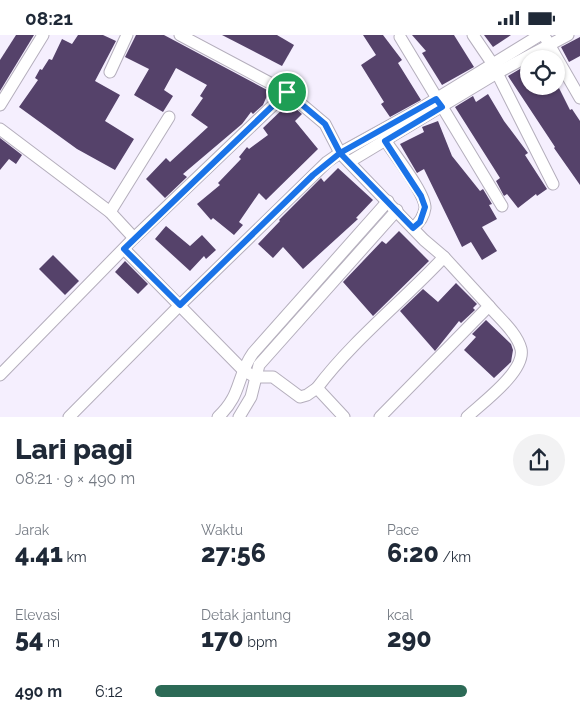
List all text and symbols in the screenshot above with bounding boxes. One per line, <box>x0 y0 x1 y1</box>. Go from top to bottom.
text: 08:21 <box>25 7 73 29</box>
map controls <box>520 50 565 95</box>
button: locate <box>520 50 565 95</box>
pin <box>266 71 308 113</box>
icon: arrive <box>273 78 301 106</box>
text: Lari pagi <box>15 433 133 466</box>
button: share <box>513 434 565 486</box>
text: 08:21 · 9 × 490 m <box>15 469 135 488</box>
text: Jarak <box>15 522 49 538</box>
text: Waktu <box>201 522 243 538</box>
text: Pace <box>387 522 419 538</box>
text: 4.41 <box>15 538 63 568</box>
text: 27:56 <box>201 538 266 568</box>
text: 6:20 <box>387 538 439 568</box>
text: km <box>63 549 87 565</box>
text: /km <box>439 549 471 565</box>
text: Elevasi <box>15 607 60 623</box>
text: Detak jantung <box>201 607 291 623</box>
text: kcal <box>387 607 413 623</box>
text: 54 <box>15 623 43 653</box>
text: 170 <box>201 623 244 653</box>
text: 290 <box>387 623 432 653</box>
text: m <box>43 634 60 650</box>
text: bpm <box>244 634 277 650</box>
text: 490 m <box>15 682 62 701</box>
text: 6:12 <box>95 682 123 701</box>

